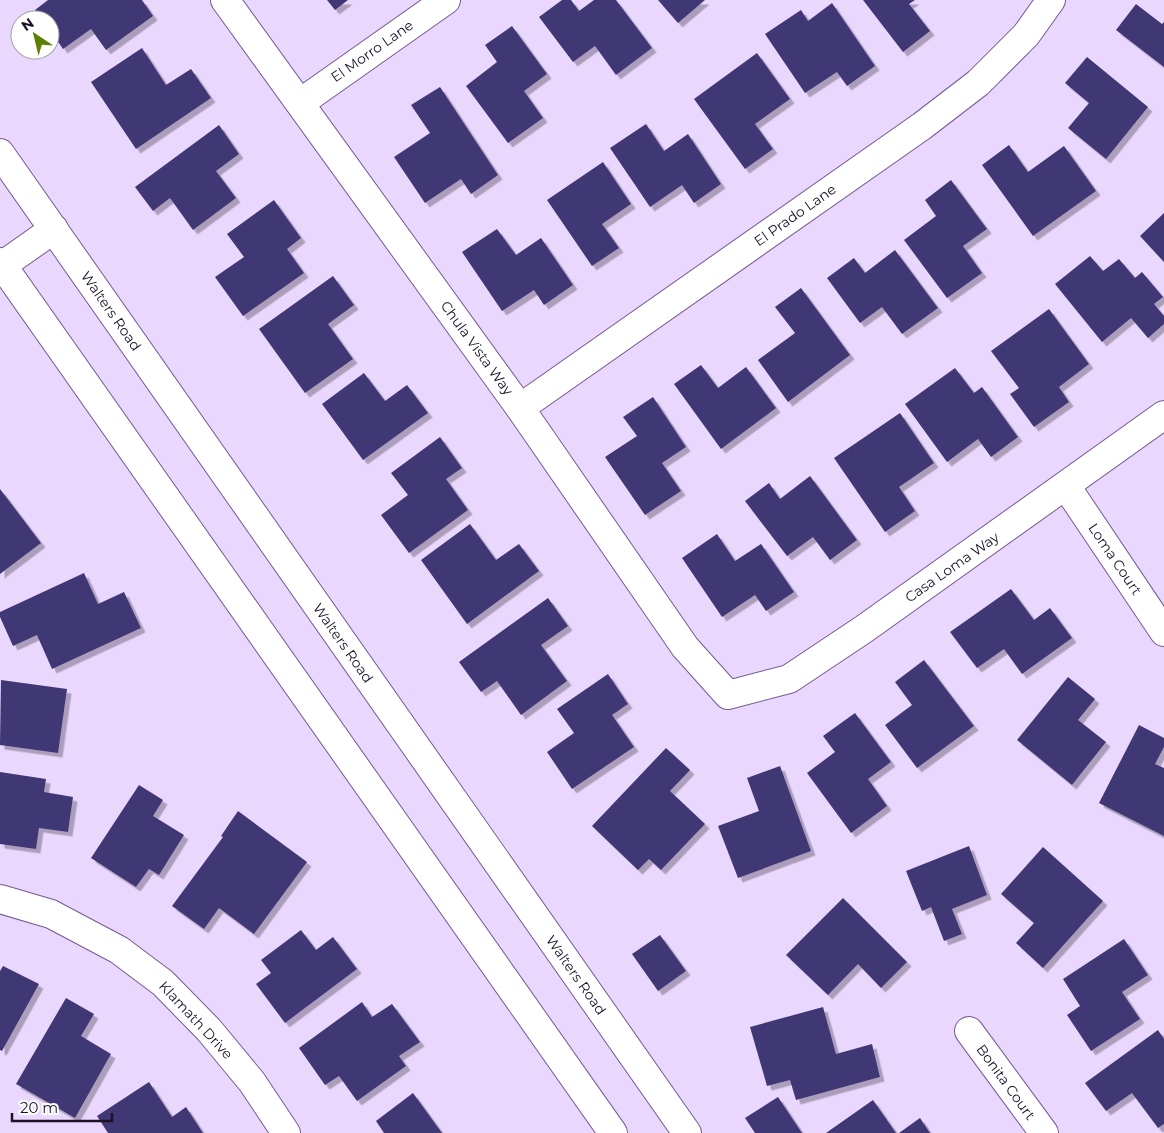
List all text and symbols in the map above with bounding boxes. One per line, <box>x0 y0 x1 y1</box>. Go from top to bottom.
north arrow <box>10 10 60 60</box>
text: N <box>18 14 37 35</box>
street label: El Morro Lane <box>327 16 417 86</box>
street label: El Prado Lane <box>750 180 840 250</box>
street label: Walters Road <box>77 268 145 354</box>
street label: Chula Vista Way <box>437 297 518 399</box>
street label: Loma Court <box>1084 520 1146 599</box>
street label: Casa Loma Way <box>901 528 1003 606</box>
street label: Walters Road <box>309 600 377 686</box>
street label: Walters Road <box>542 932 610 1018</box>
street label: Klamath Drive <box>155 977 237 1063</box>
street label: Bonita Court <box>973 1041 1040 1124</box>
scale bar <box>12 1090 112 1122</box>
text: 20 m <box>20 1098 58 1117</box>

